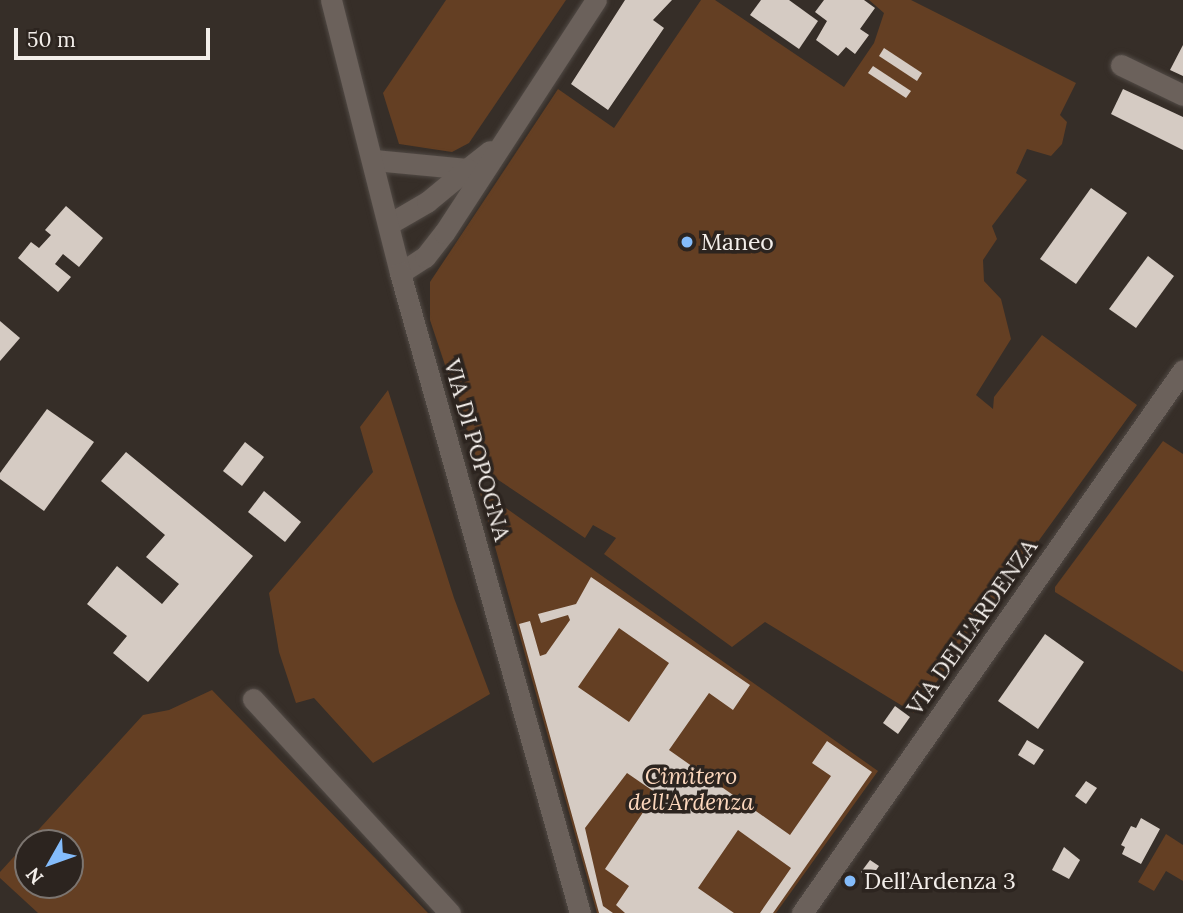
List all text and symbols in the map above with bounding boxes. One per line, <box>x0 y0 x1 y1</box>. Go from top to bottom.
scale bar <box>18 14 214 58</box>
text: 50 m <box>27 26 76 53</box>
place label: Maneo <box>701 228 774 256</box>
marker: Maneo <box>679 234 695 250</box>
street label: VIA DI POPOGNA <box>438 356 516 544</box>
street label: VIA DELL'ARDENZA <box>901 534 1043 720</box>
park label: Cimitero dell'Ardenza <box>628 762 754 816</box>
north arrow <box>14 829 84 899</box>
text: N <box>21 863 48 890</box>
place label: Dell’Ardenza 3 <box>864 867 1016 895</box>
marker: Dell’Ardenza 3 <box>842 873 858 889</box>

